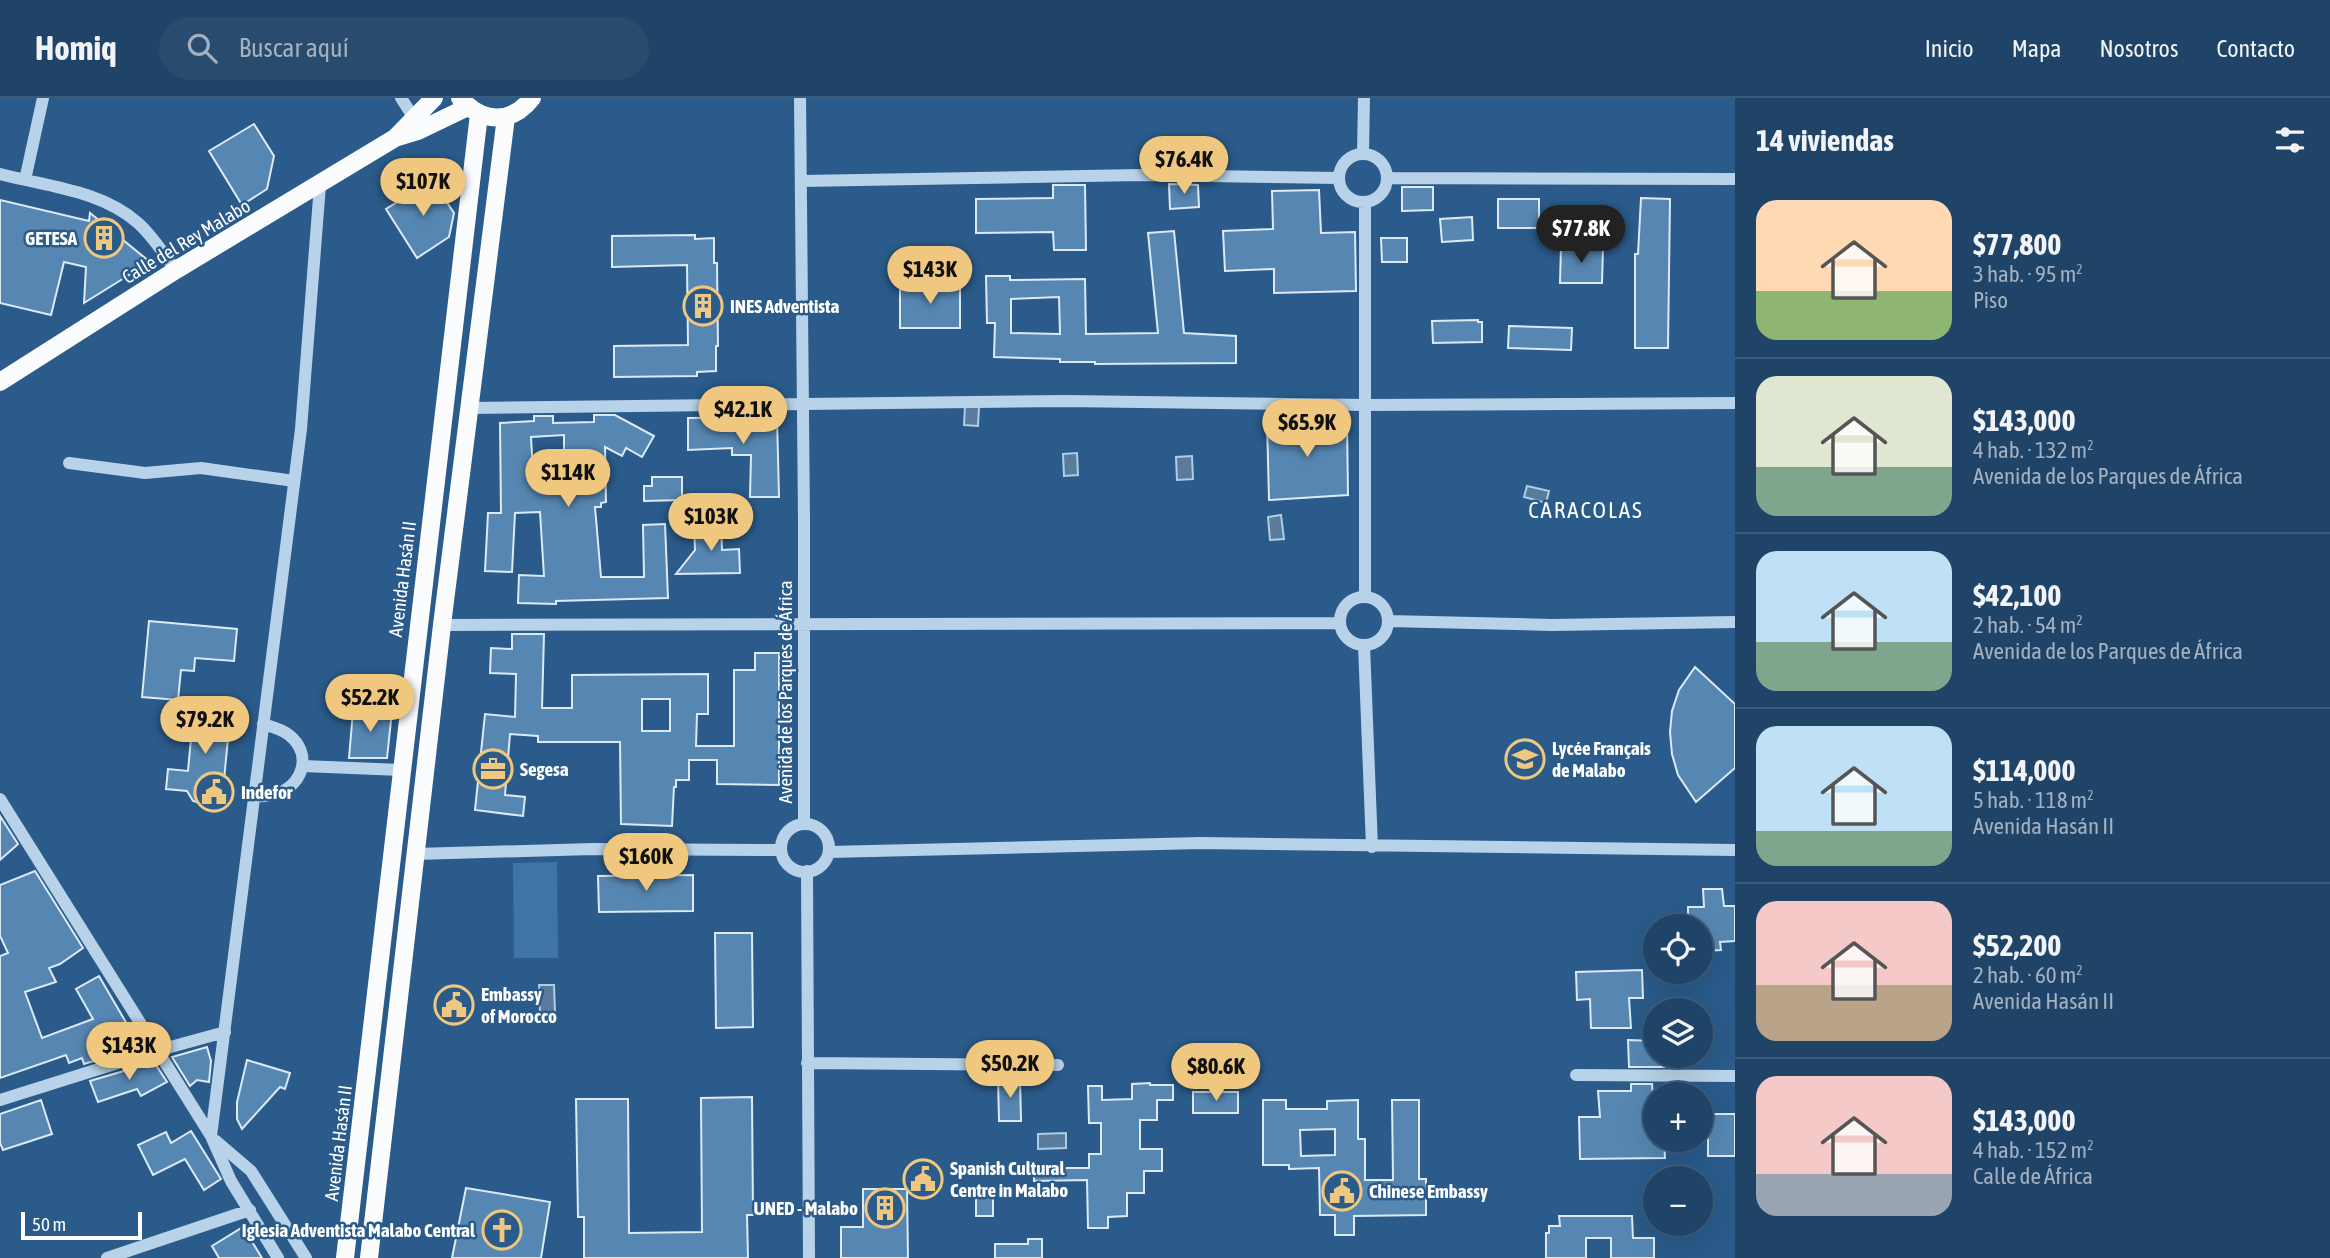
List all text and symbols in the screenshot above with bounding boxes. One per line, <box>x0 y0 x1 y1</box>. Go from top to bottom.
search box <box>159 17 649 80</box>
text: Homiq <box>35 29 117 67</box>
icon: search <box>183 29 221 67</box>
text: Buscar aquí <box>239 33 349 63</box>
text: Inicio <box>1925 35 1974 62</box>
text: Mapa <box>2012 35 2061 62</box>
text: Nosotros <box>2099 35 2178 62</box>
text: Contacto <box>2216 35 2295 62</box>
icon: filters <box>2271 121 2309 159</box>
text: 14 viviendas <box>1756 123 1894 157</box>
pin: $76.4K <box>1127 136 1241 196</box>
text: $76.4K <box>1155 146 1213 172</box>
pin: $107K <box>374 158 472 218</box>
text: $107K <box>396 168 450 194</box>
street label: Calle del Rey Malabo <box>118 194 254 288</box>
pin: $77.8K <box>1524 206 1638 265</box>
text: $77.8K <box>1552 215 1610 241</box>
building icon: GETESA <box>83 217 125 259</box>
place label: GETESA <box>25 227 78 249</box>
text: $77,800 <box>1973 227 2061 261</box>
icon: home <box>1812 228 1896 312</box>
pin: $143K <box>881 246 979 306</box>
text: $143K <box>903 256 957 282</box>
text: 3 hab. · 95 m² <box>1973 261 2083 287</box>
building icon: INES Adventista <box>682 285 724 327</box>
text: Piso <box>1973 287 2008 313</box>
place label: INES Adventista <box>730 295 840 317</box>
pin: $42.1K <box>686 386 800 446</box>
text: $42.1K <box>714 396 772 422</box>
pin: $65.9K <box>1250 400 1364 459</box>
text: $143,000 <box>1973 403 2076 437</box>
icon: home <box>1812 404 1896 488</box>
text: $65.9K <box>1278 409 1336 435</box>
text: 4 hab. · 132 m² <box>1973 437 2094 463</box>
pin: $114K <box>519 450 617 509</box>
text: $114K <box>541 459 595 485</box>
text: Avenida de los Parques de África <box>1973 463 2243 489</box>
pin: $103K <box>662 494 760 553</box>
district label: CARACOLAS <box>1528 497 1644 523</box>
text: $103K <box>684 503 738 529</box>
street label: Avenida Hasán II <box>384 520 420 638</box>
text: $42,100 <box>1973 578 2061 612</box>
icon: home <box>1812 579 1896 663</box>
street label: Avenida de los Parques de África <box>774 580 796 804</box>
text: 2 hab. · 54 m² <box>1973 612 2083 638</box>
text: Avenida de los Parques de África <box>1973 638 2243 664</box>
pin: $52.2K <box>313 674 427 734</box>
text: $52.2K <box>341 684 399 710</box>
pin: $79.2K <box>148 696 262 756</box>
text: $79.2K <box>176 706 234 732</box>
place label: Lycée Français de Malabo <box>1552 737 1651 781</box>
school or university icon: Lycée Français de Malabo <box>1504 738 1546 780</box>
office icon: Segesa <box>472 748 514 790</box>
text: $114,000 <box>1973 753 2076 787</box>
icon: home <box>1812 754 1896 838</box>
place label: Segesa <box>520 758 569 780</box>
public building icon: Indefor <box>193 771 235 813</box>
place label: Indefor <box>241 781 293 803</box>
text: 5 hab. · 118 m² <box>1973 787 2094 813</box>
text: Avenida Hasán II <box>1973 813 2114 839</box>
pin: $160K <box>597 834 695 893</box>
text: $160K <box>619 843 673 869</box>
map controls <box>1643 914 1713 1236</box>
button: locate <box>1643 914 1713 984</box>
text: $52,200 <box>1973 928 2061 962</box>
icon: home <box>1812 929 1896 1013</box>
text: 2 hab. · 60 m² <box>1973 962 2083 988</box>
place label: Embassy of Morocco <box>481 983 557 1027</box>
public building icon: Embassy of Morocco <box>433 984 475 1026</box>
text: Avenida Hasán II <box>1973 988 2114 1014</box>
button: layers <box>1643 998 1713 1068</box>
pin: $143K <box>80 1023 178 1082</box>
text: $143K <box>102 1032 156 1058</box>
pin: $50.2K <box>953 1040 1067 1100</box>
pin: $80.6K <box>1159 1044 1273 1103</box>
text: $50.2K <box>981 1050 1039 1076</box>
text: $80.6K <box>1187 1053 1245 1079</box>
button: + <box>1643 1082 1713 1152</box>
street label: Avenida Hasán II <box>320 1084 356 1202</box>
text: $143,000 <box>1973 1103 2076 1137</box>
icon: home <box>1812 1104 1896 1188</box>
text: 4 hab. · 152 m² <box>1973 1137 2094 1163</box>
place label: Spanish Cultural Centre in Malabo <box>950 1157 1068 1201</box>
public building icon: Spanish Cultural Centre in Malabo <box>902 1158 944 1200</box>
text: Calle de África <box>1973 1163 2093 1189</box>
button: − <box>1643 1166 1713 1236</box>
public building icon: Chinese Embassy <box>1321 1170 1363 1212</box>
place label: Chinese Embassy <box>1369 1180 1488 1202</box>
building icon: UNED - Malabo <box>864 1187 906 1229</box>
place label: UNED - Malabo <box>754 1197 858 1219</box>
scale bar <box>21 1209 142 1241</box>
church icon: Iglesia Adventista Malabo Central <box>481 1209 523 1251</box>
text: 50 m <box>32 1213 66 1235</box>
place label: Iglesia Adventista Malabo Central <box>242 1219 476 1241</box>

